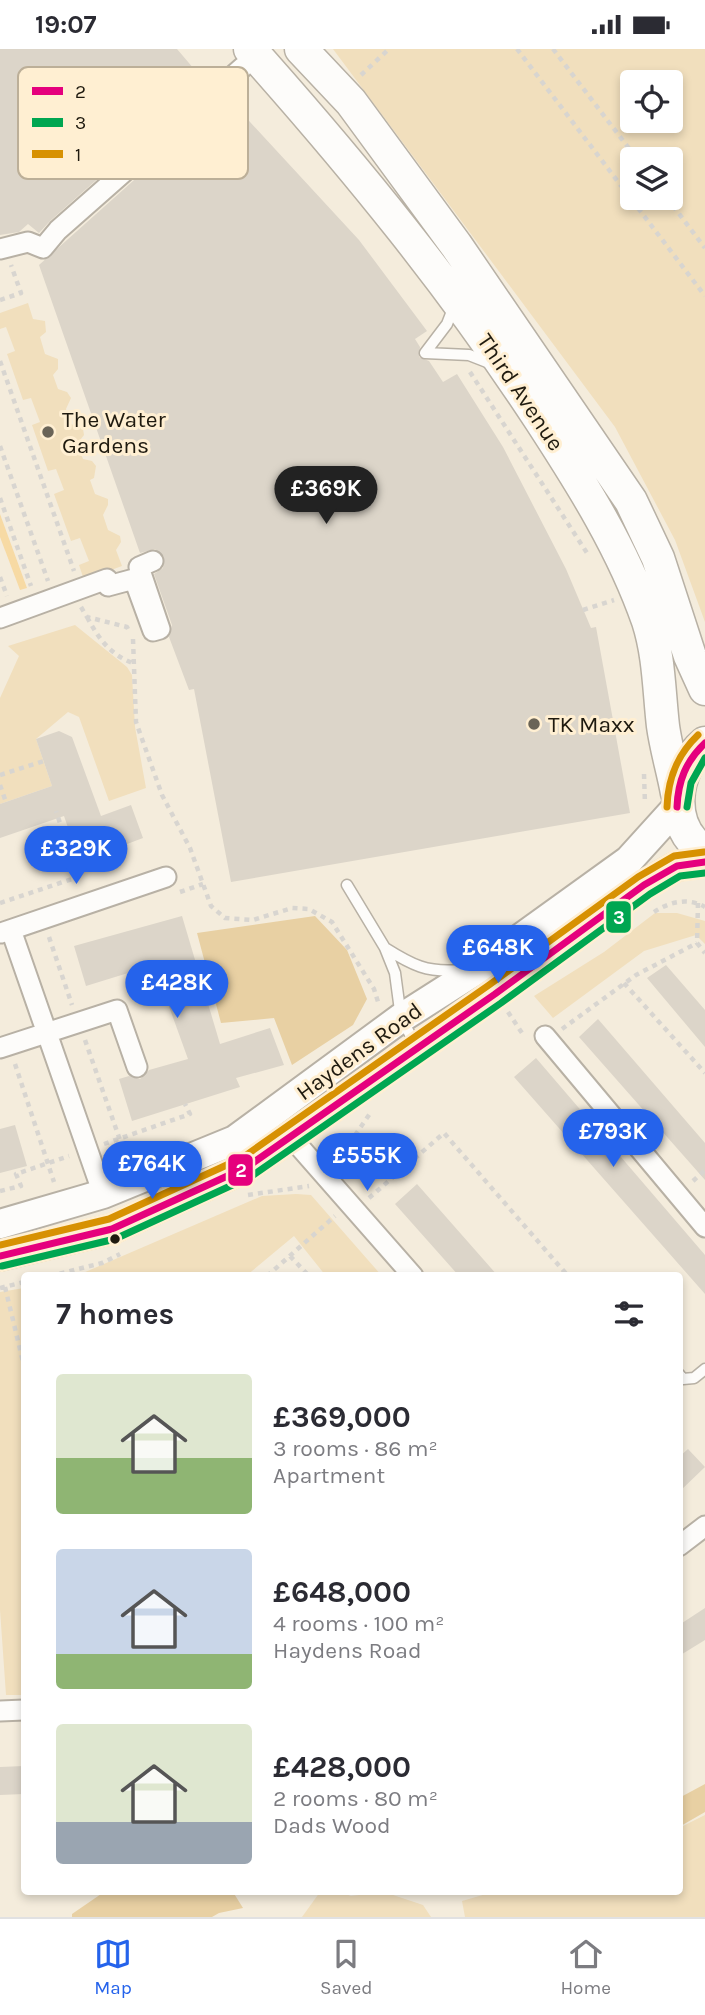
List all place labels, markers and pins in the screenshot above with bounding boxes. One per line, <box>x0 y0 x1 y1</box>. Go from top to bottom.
place label: The Water Gardens <box>62 406 167 459</box>
marker: The Water Gardens <box>40 424 56 440</box>
pin: £369K <box>277 467 375 526</box>
place label: TK Maxx <box>548 711 635 738</box>
marker: TK Maxx <box>526 716 542 732</box>
pin: £329K <box>27 827 125 886</box>
pin: £648K <box>449 925 547 985</box>
pin: £428K <box>128 961 226 1020</box>
pin: £793K <box>564 1109 662 1169</box>
pin: £555K <box>318 1133 416 1193</box>
pin: £764K <box>103 1141 201 1201</box>
unlabelled marker <box>108 1232 122 1246</box>

